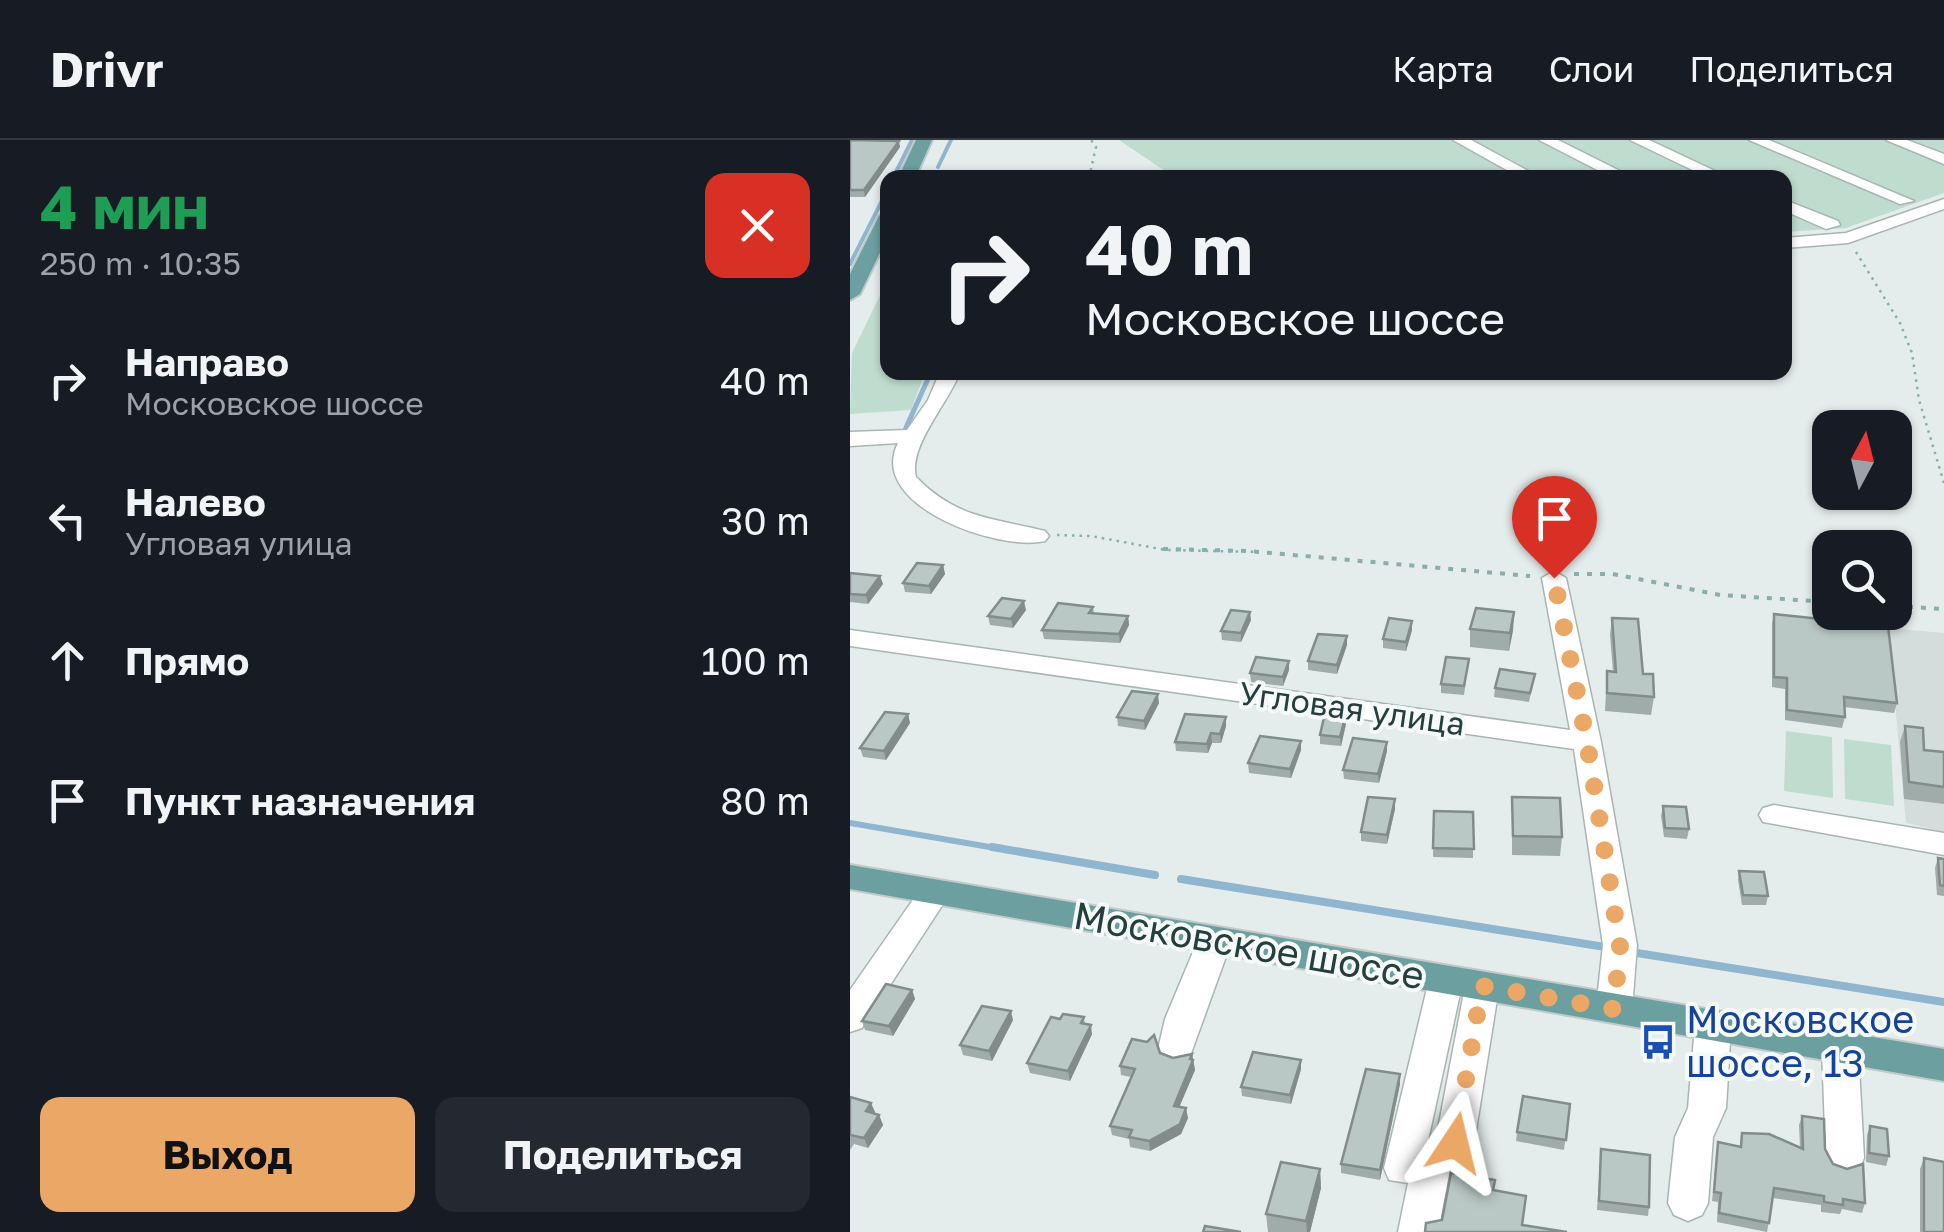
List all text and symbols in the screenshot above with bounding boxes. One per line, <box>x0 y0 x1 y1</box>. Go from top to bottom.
text: Drivr <box>50 40 164 98</box>
text: Карта <box>1392 48 1494 90</box>
text: Слои <box>1549 48 1634 90</box>
text: Поделиться <box>1689 48 1894 90</box>
text: 4 мин <box>40 170 209 242</box>
button: close <box>705 173 810 278</box>
text: 40 m <box>1085 206 1253 290</box>
icon: right <box>920 210 1050 340</box>
text: 250 m · 10:35 <box>40 244 241 282</box>
text: Московское шоссе <box>1085 291 1505 345</box>
text: Направо <box>125 339 289 384</box>
icon: right <box>40 353 95 408</box>
text: 40 m <box>720 358 810 403</box>
text: Московское шоссе <box>125 384 424 422</box>
north arrow <box>1812 410 1912 510</box>
map controls <box>1812 410 1912 630</box>
pin <box>1512 476 1597 579</box>
text: Налево <box>125 479 266 524</box>
icon: arrive <box>1527 491 1582 546</box>
icon: left <box>40 493 95 548</box>
text: 30 m <box>721 498 810 543</box>
text: Угловая улица <box>125 524 353 562</box>
button: search <box>1812 530 1912 630</box>
icon: ahead <box>40 633 95 688</box>
text: Прямо <box>125 638 249 683</box>
text: 100 m <box>701 638 810 683</box>
street label: Угловая улица <box>1237 673 1468 743</box>
icon: arrive <box>40 773 95 828</box>
text: Пункт назначения <box>125 778 475 823</box>
text: 80 m <box>720 778 810 823</box>
street label: Московское шоссе <box>1071 892 1428 997</box>
place label: Московское шоссе, 13 <box>1686 996 1914 1085</box>
bus stop icon: Московское шоссе, 13 <box>1639 1023 1677 1061</box>
position arrow <box>1403 1091 1507 1195</box>
button: Выход <box>40 1097 415 1212</box>
button: Поделиться <box>435 1097 810 1212</box>

